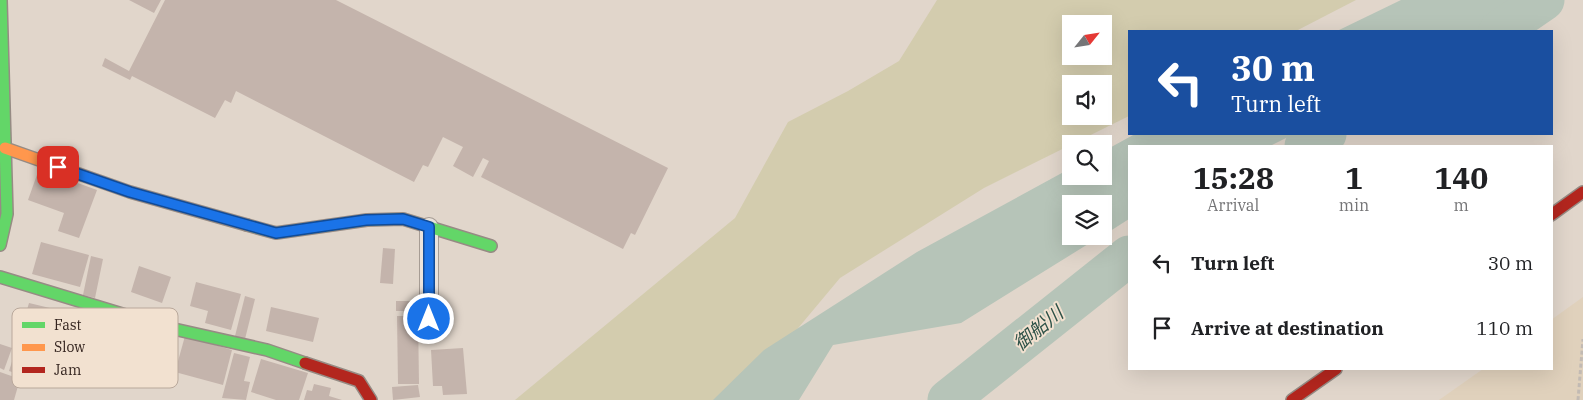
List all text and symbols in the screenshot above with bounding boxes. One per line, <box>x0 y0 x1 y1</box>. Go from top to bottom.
north arrow <box>1062 15 1112 65</box>
map controls <box>1062 15 1112 245</box>
text: 30 m <box>1231 45 1315 91</box>
icon: left <box>1148 50 1213 115</box>
button: sound <box>1062 75 1112 125</box>
text: Turn left <box>1231 89 1321 118</box>
button: search <box>1062 135 1112 185</box>
pin <box>37 146 79 188</box>
icon: arrive <box>44 153 72 181</box>
text: 15:28 <box>1193 158 1274 197</box>
text: 1 <box>1345 158 1363 197</box>
text: 140 <box>1434 158 1488 197</box>
button: layers <box>1062 195 1112 245</box>
text: Arrival <box>1207 195 1259 215</box>
text: min <box>1339 195 1369 215</box>
text: m <box>1454 195 1469 215</box>
icon: left <box>1148 249 1176 277</box>
text: Turn left <box>1191 251 1274 275</box>
text: 30 m <box>1488 251 1533 275</box>
position arrow <box>402 292 454 344</box>
water label: 御船川 <box>1008 299 1069 355</box>
legend <box>12 308 178 388</box>
icon: arrive <box>1148 314 1176 342</box>
text: Fast <box>54 316 82 334</box>
text: Arrive at destination <box>1191 316 1384 340</box>
text: 110 m <box>1476 316 1533 340</box>
text: Slow <box>54 338 85 356</box>
text: Jam <box>54 361 81 379</box>

